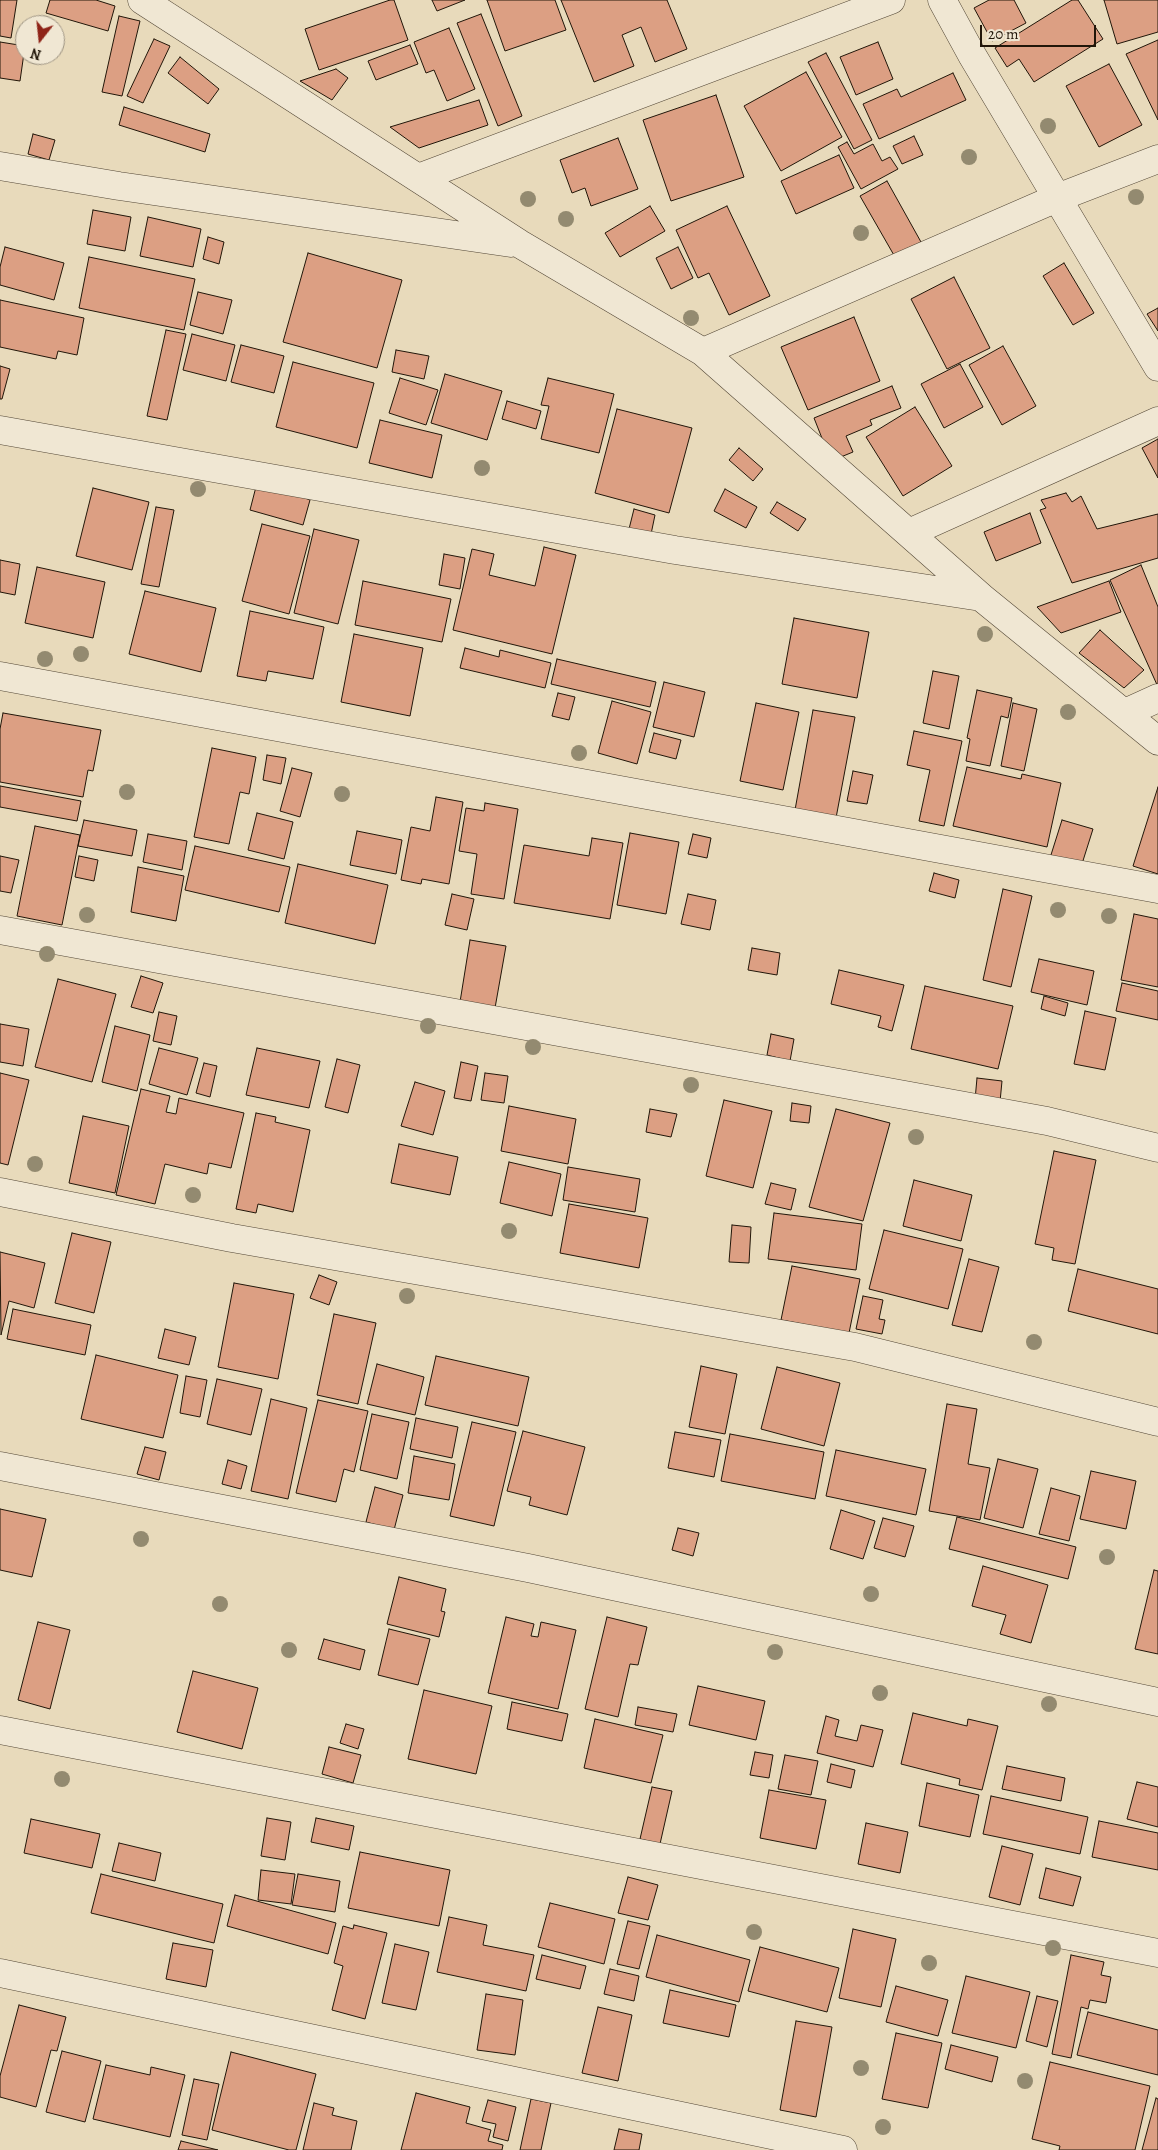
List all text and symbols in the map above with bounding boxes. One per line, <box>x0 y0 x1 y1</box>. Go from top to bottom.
north arrow <box>15 15 65 65</box>
scale bar <box>983 15 1099 47</box>
text: 20 m <box>988 24 1019 44</box>
text: N <box>28 43 44 64</box>

